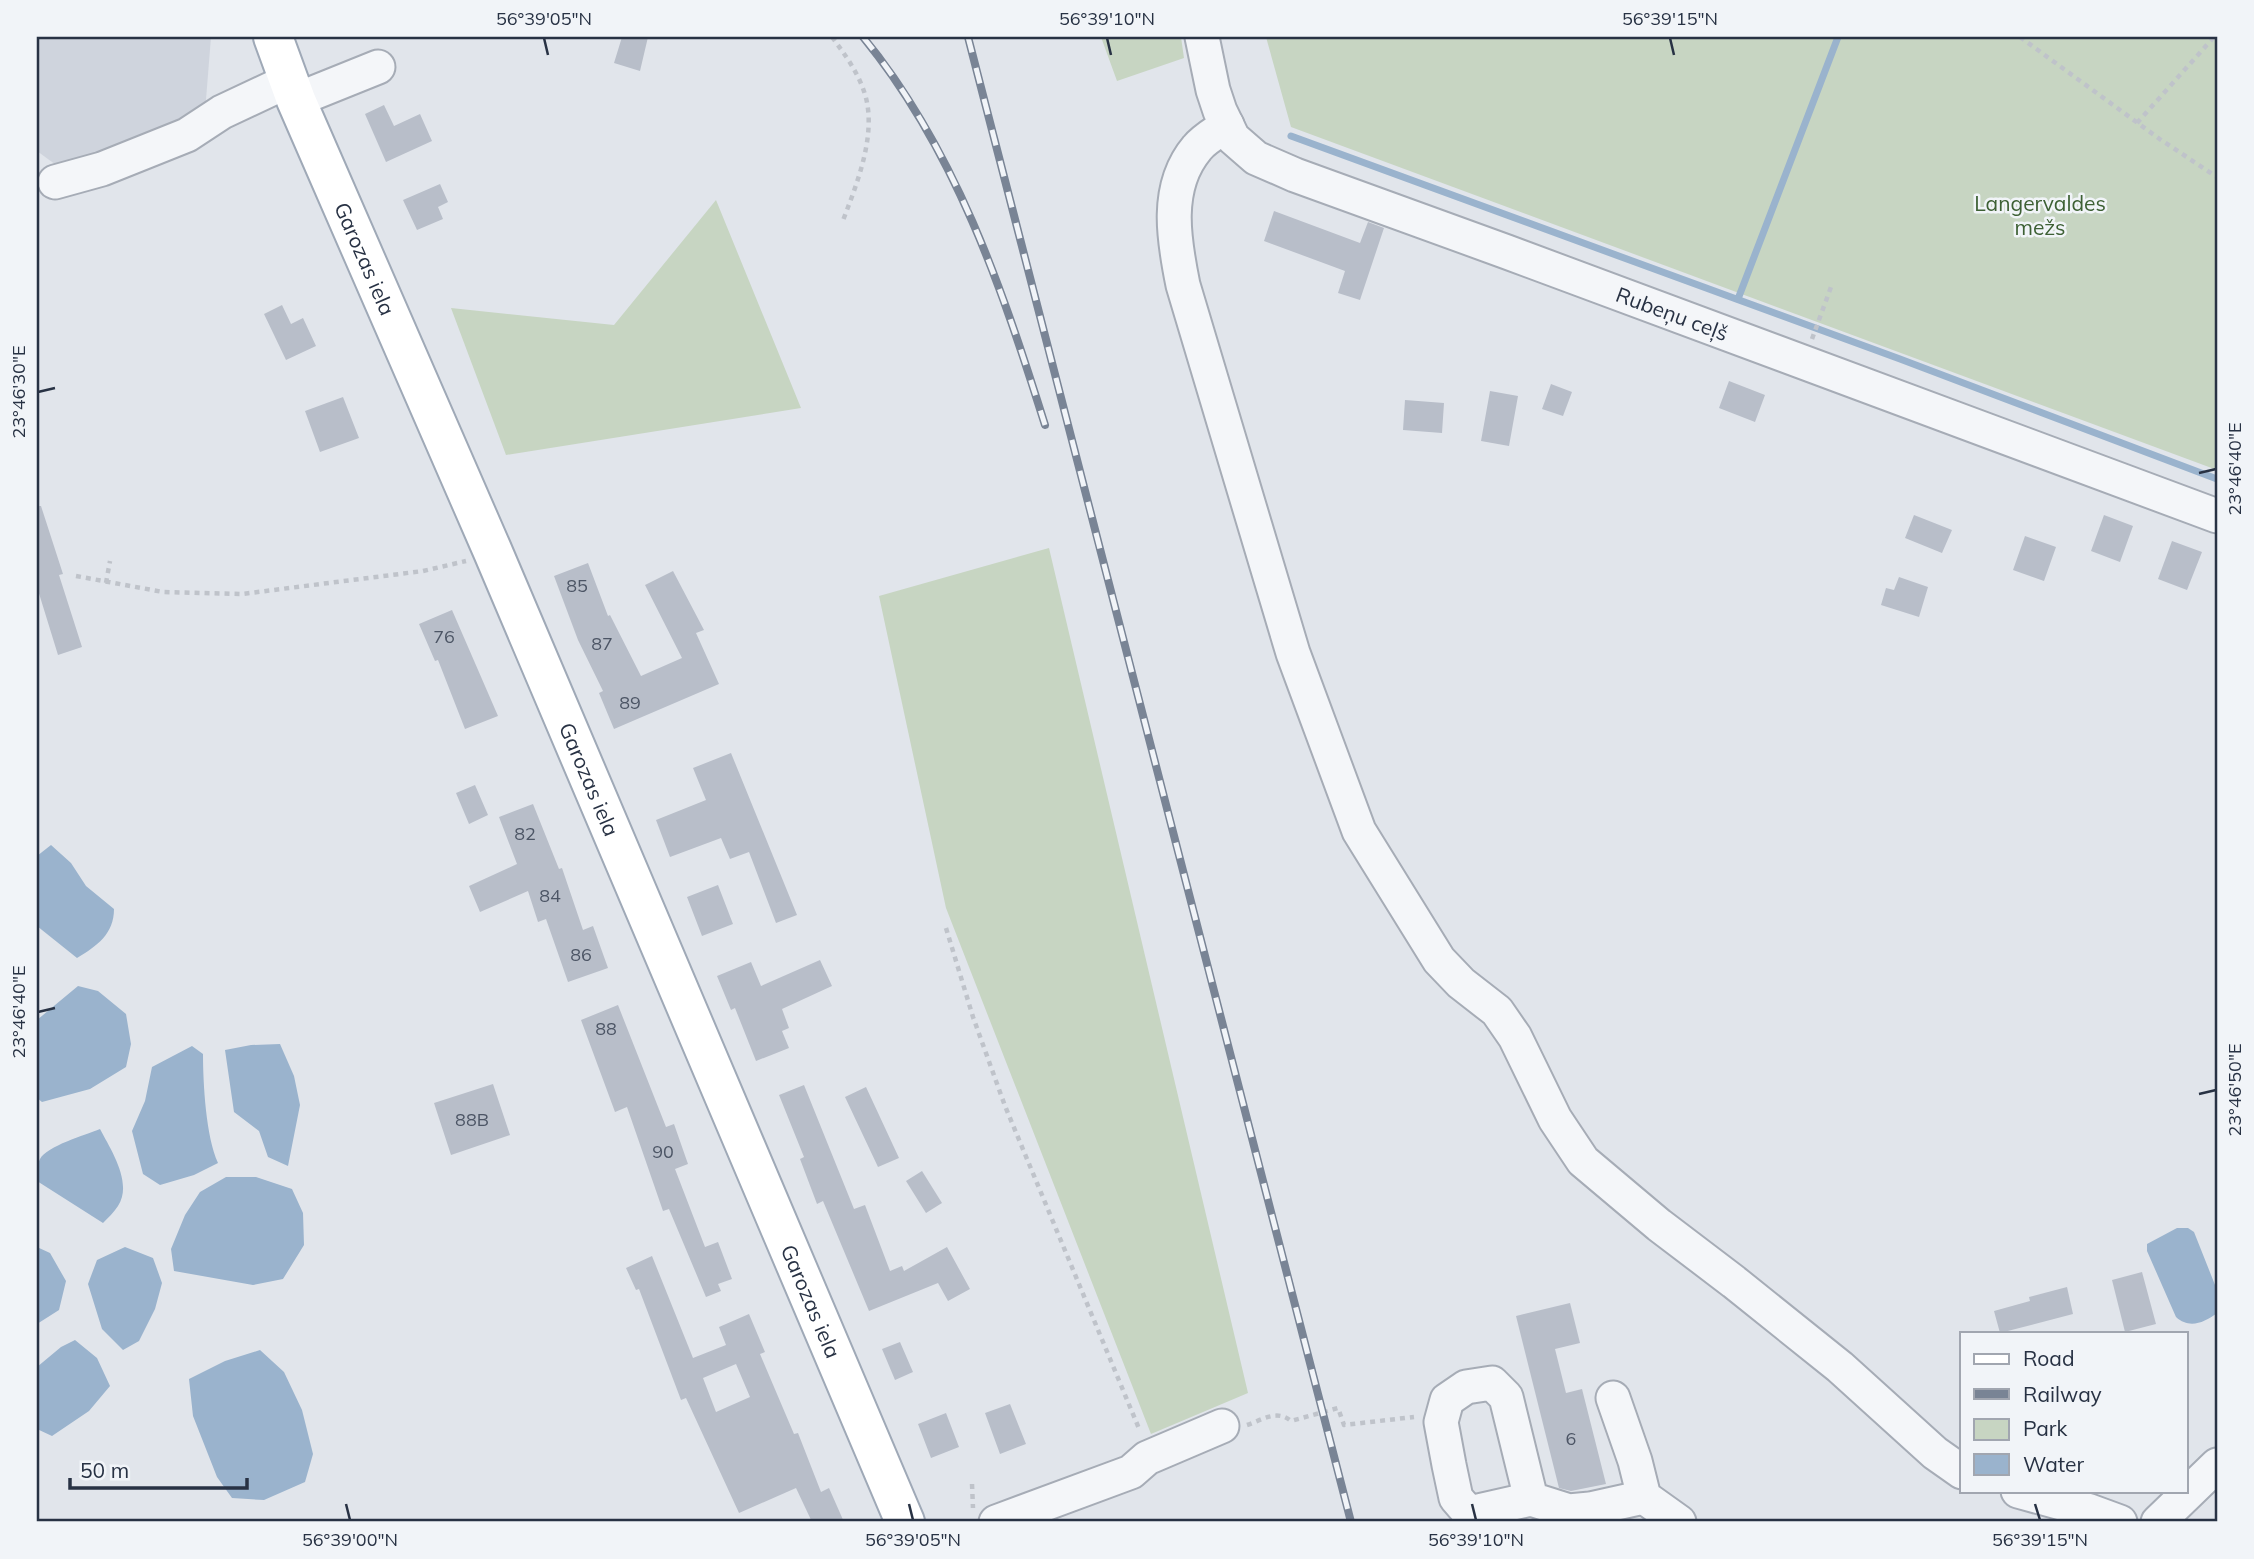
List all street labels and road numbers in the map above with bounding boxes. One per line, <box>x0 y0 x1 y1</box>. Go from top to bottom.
street label: Garozas iela <box>329 198 401 319</box>
street label: Rubeņu ceļš <box>1612 281 1732 346</box>
street label: Garozas iela <box>554 719 625 840</box>
street label: Garozas iela <box>776 1240 847 1362</box>

